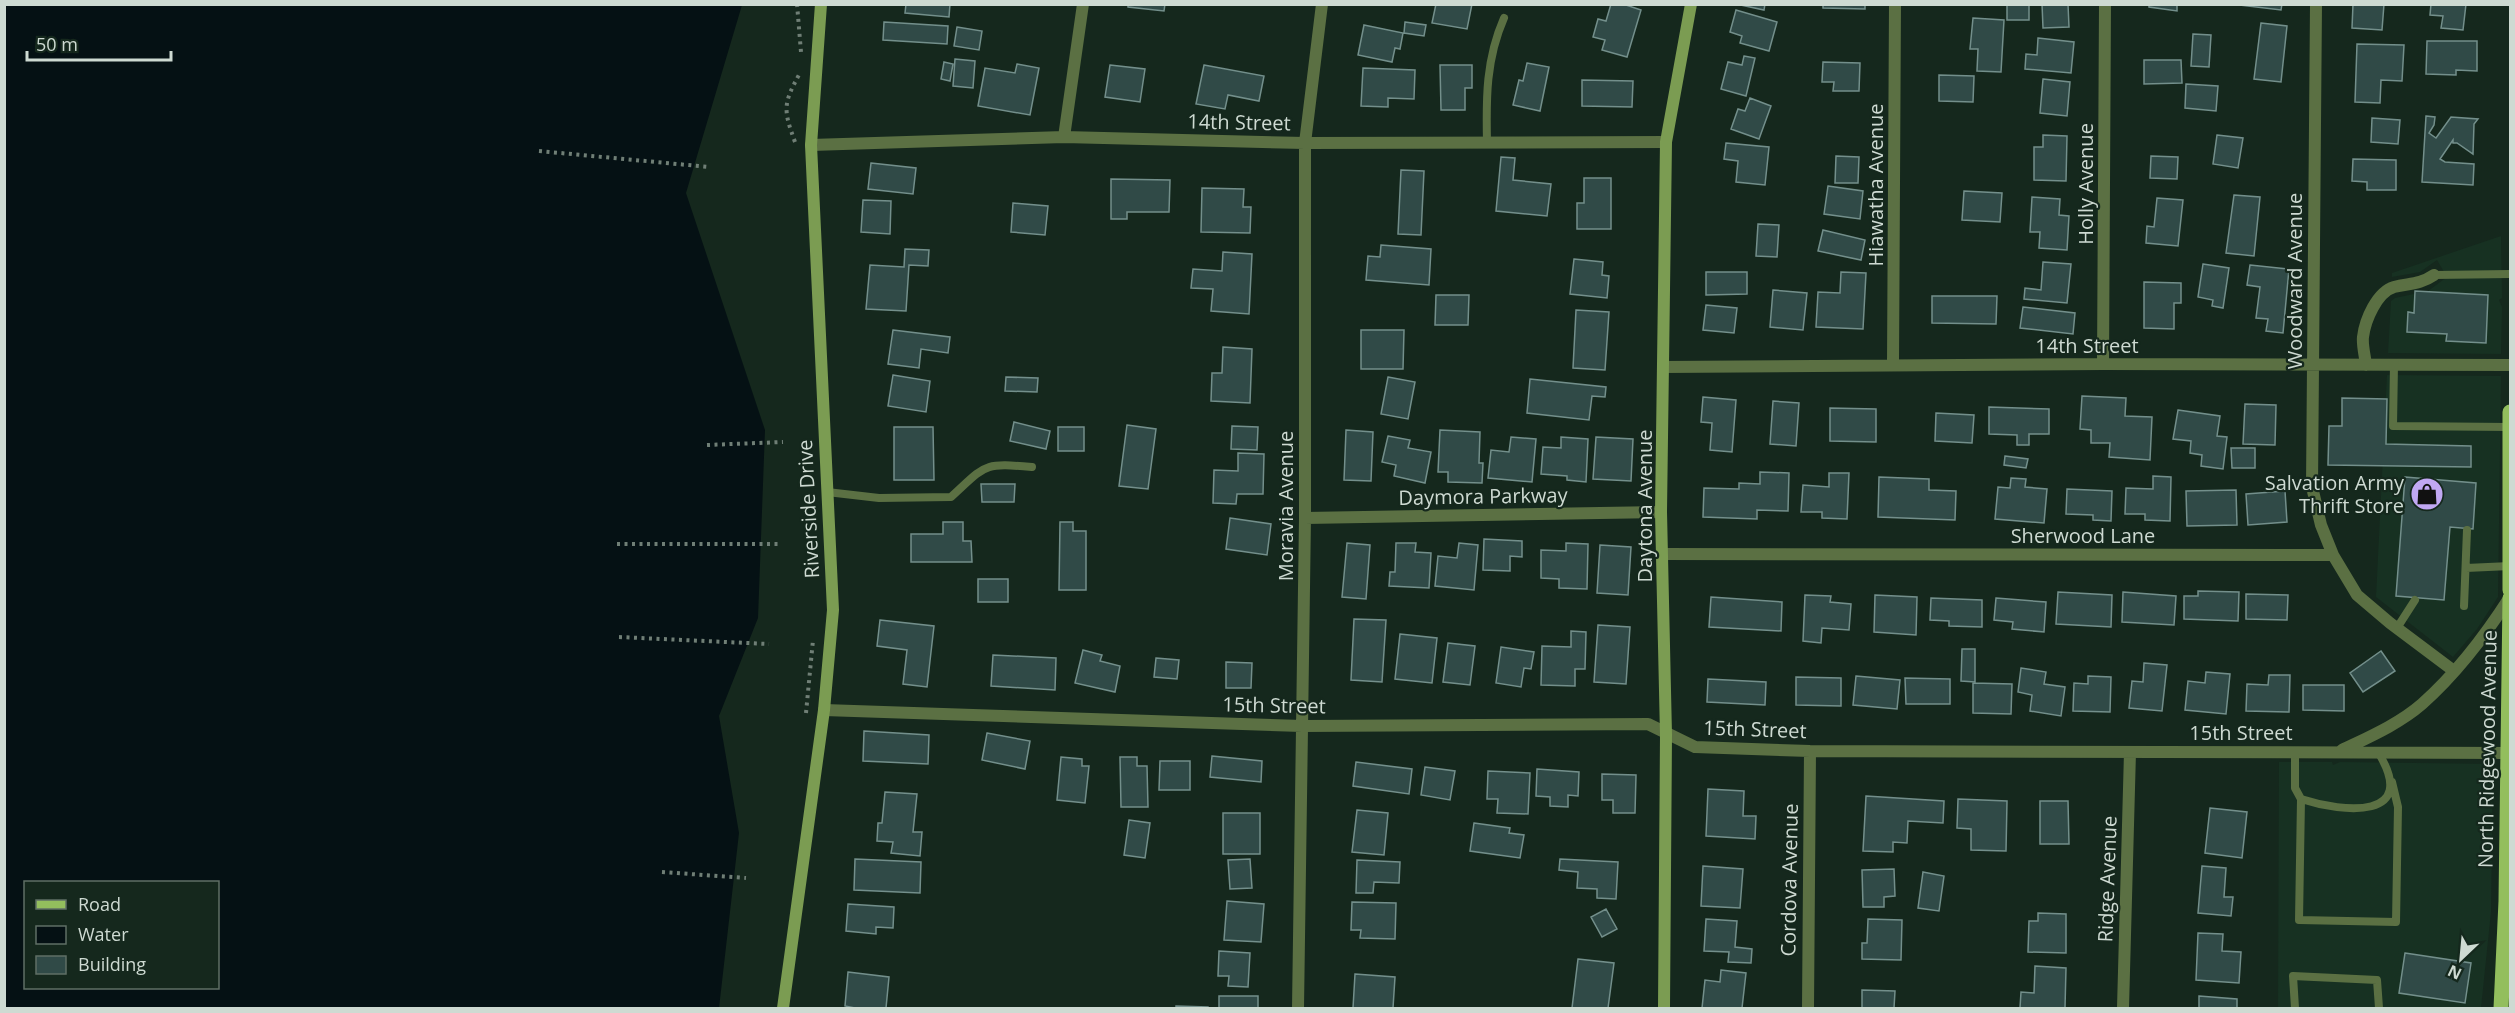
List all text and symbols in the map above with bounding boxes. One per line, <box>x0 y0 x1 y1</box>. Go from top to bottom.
scale bar <box>27 24 171 62</box>
text: 50 m <box>36 32 78 56</box>
street label: Hiawatha Avenue <box>1862 104 1889 266</box>
street label: 14th Street <box>1187 108 1291 136</box>
street label: Holly Avenue <box>2072 123 2099 245</box>
street label: Woodward Avenue <box>2281 193 2308 369</box>
street label: 14th Street <box>2035 332 2139 359</box>
street label: Daytona Avenue <box>1631 429 1658 583</box>
street label: Moravia Avenue <box>1272 431 1299 581</box>
street label: Riverside Drive <box>791 439 825 579</box>
place label: Salvation Army Thrift Store <box>2265 469 2405 519</box>
shop icon: Salvation Army Thrift Store <box>2409 476 2445 512</box>
street label: Daymora Parkway <box>1398 481 1569 511</box>
street label: Sherwood Lane <box>2011 522 2155 549</box>
street label: North Ridgewood Avenue <box>2471 630 2503 868</box>
street label: 15th Street <box>1222 691 1326 719</box>
street label: 15th Street <box>1703 714 1807 744</box>
street label: 15th Street <box>2189 719 2293 746</box>
street label: Cordova Avenue <box>1774 803 1804 957</box>
street label: Ridge Avenue <box>2091 815 2123 943</box>
legend <box>24 881 219 989</box>
text: Road <box>78 892 121 916</box>
text: Water <box>78 922 129 946</box>
north arrow <box>2431 929 2491 989</box>
text: Building <box>78 952 146 976</box>
text: N <box>2444 960 2465 985</box>

